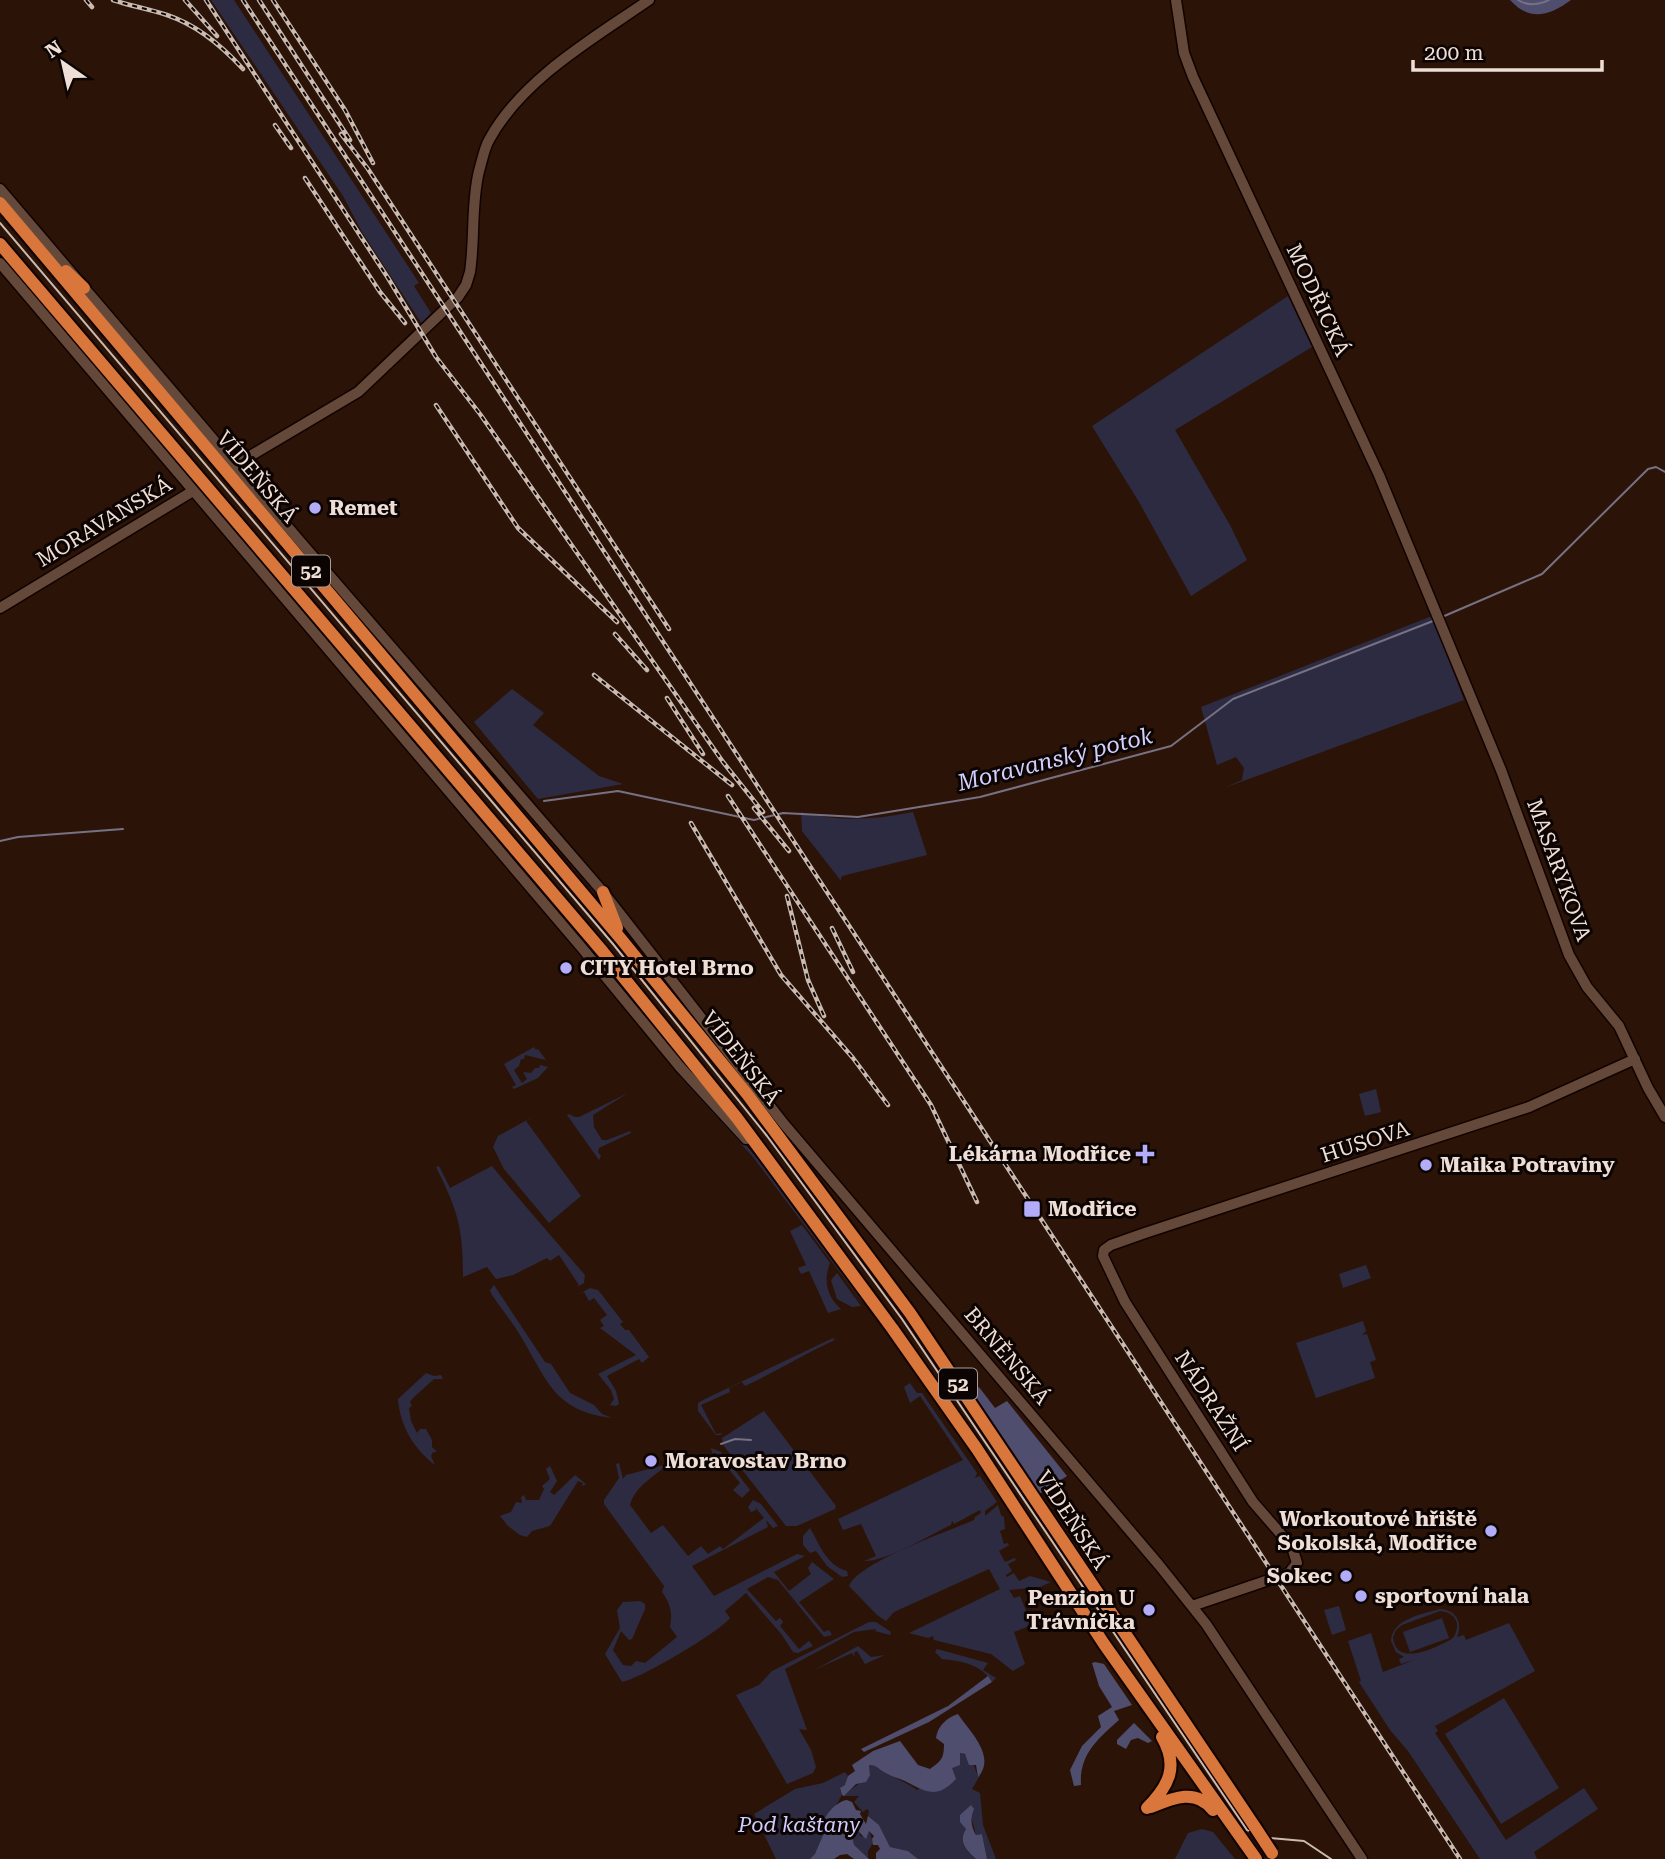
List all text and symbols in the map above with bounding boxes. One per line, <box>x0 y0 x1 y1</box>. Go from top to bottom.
north arrow <box>28 28 98 98</box>
scale bar <box>1413 28 1602 72</box>
text: N <box>41 35 67 63</box>
text: 200 m <box>1424 41 1484 65</box>
street label: MODŘICKÁ <box>1282 240 1355 360</box>
street label: VÍDEŇSKÁ <box>212 426 303 528</box>
street label: MORAVANSKÁ <box>32 471 176 572</box>
place label: Remet <box>329 496 398 520</box>
marker: Remet <box>307 500 323 516</box>
road number: 52 <box>292 556 330 586</box>
water label: Moravanský potok <box>954 722 1156 797</box>
street label: MASARYKOVA <box>1522 796 1596 945</box>
place label: CITY Hotel Brno <box>580 956 754 980</box>
marker: CITY Hotel Brno <box>558 960 574 976</box>
street label: VÍDEŇSKÁ <box>697 1006 786 1110</box>
street label: HUSOVA <box>1318 1116 1412 1168</box>
place label: Lékárna Modřice <box>949 1142 1131 1166</box>
marker: Lékárna Modřice <box>1137 1146 1153 1162</box>
place label: Maika Potraviny <box>1440 1153 1615 1177</box>
marker: Maika Potraviny <box>1418 1157 1434 1173</box>
place label: Modřice <box>1048 1197 1137 1221</box>
marker: Modřice <box>1022 1199 1042 1219</box>
street label: BRNĚNSKÁ <box>960 1302 1055 1410</box>
street label: NÁDRAŽNÍ <box>1170 1346 1253 1456</box>
road number: 52 <box>939 1368 977 1400</box>
place label: Moravostav Brno <box>665 1449 847 1473</box>
marker: Moravostav Brno <box>643 1453 659 1469</box>
street label: VÍDEŇSKÁ <box>1031 1466 1114 1574</box>
place label: Workoutové hřiště Sokolská, Modřice <box>1278 1507 1477 1555</box>
marker: Workoutové hřiště Sokolská, Modřice <box>1483 1523 1499 1539</box>
place label: Sokec <box>1267 1564 1332 1588</box>
marker: Sokec <box>1338 1568 1354 1584</box>
place label: sportovní hala <box>1375 1584 1530 1608</box>
place label: Penzion U Trávníčka <box>1026 1586 1136 1634</box>
marker: sportovní hala <box>1353 1588 1369 1604</box>
marker: Penzion U Trávníčka <box>1141 1602 1157 1618</box>
park label: Pod kaštany <box>737 1813 860 1837</box>

